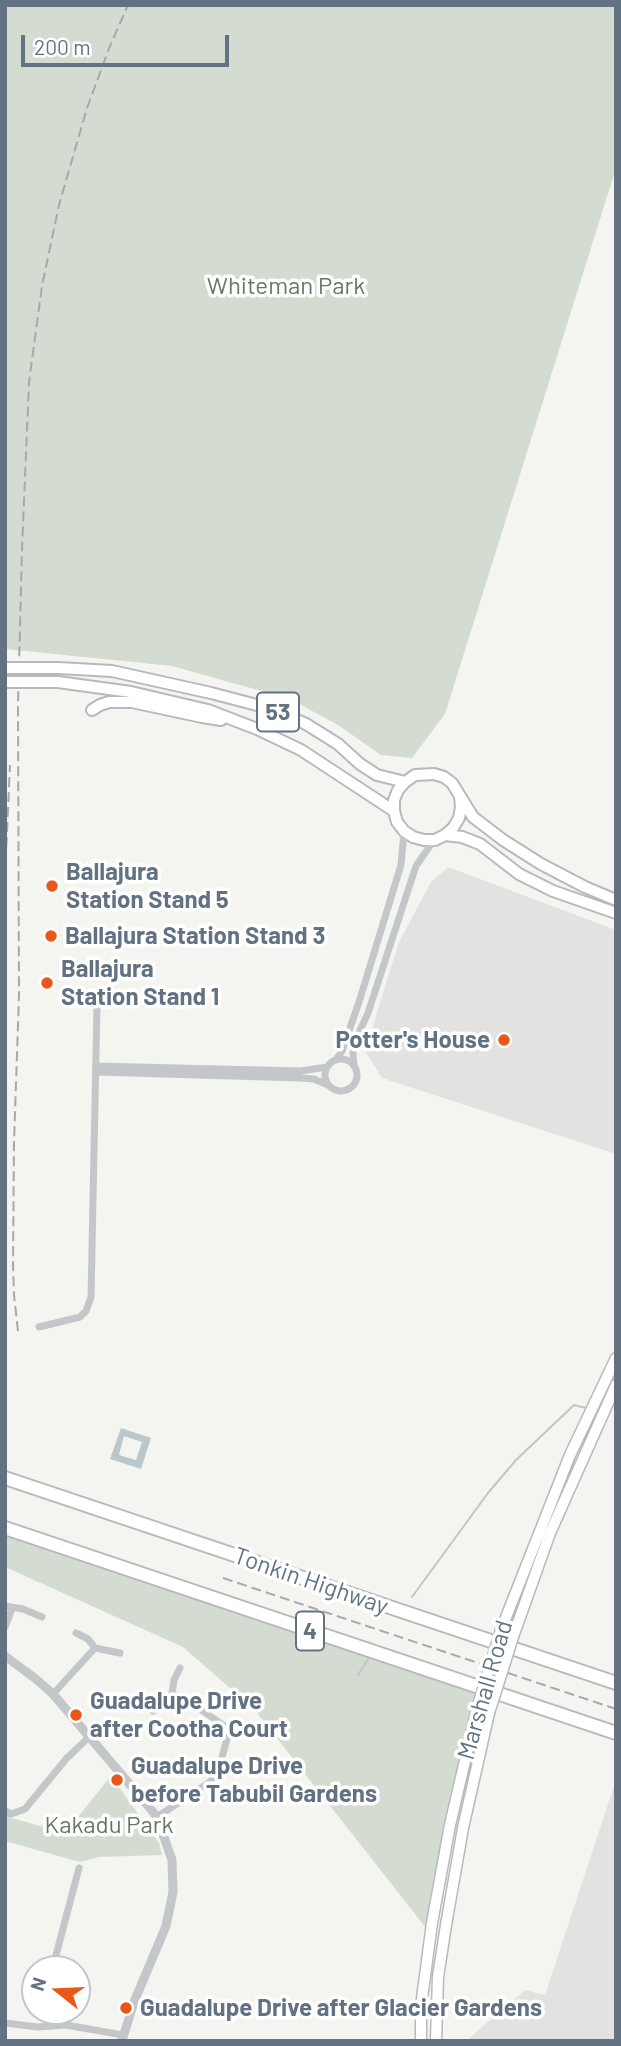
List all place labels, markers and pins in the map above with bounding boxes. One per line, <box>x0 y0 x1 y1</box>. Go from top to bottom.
place label: Ballajura Station Stand 5 <box>66 858 229 914</box>
marker: Ballajura Station Stand 5 <box>44 878 60 894</box>
place label: Ballajura Station Stand 3 <box>65 922 325 950</box>
marker: Ballajura Station Stand 3 <box>43 928 59 944</box>
place label: Ballajura Station Stand 1 <box>61 955 219 1011</box>
marker: Ballajura Station Stand 1 <box>39 975 55 991</box>
place label: Potter's House <box>336 1026 490 1054</box>
marker: Potter's House <box>496 1032 512 1048</box>
place label: Guadalupe Drive after Cootha Court <box>90 1687 288 1743</box>
marker: Guadalupe Drive after Cootha Court <box>68 1707 84 1723</box>
place label: Guadalupe Drive before Tabubil Gardens <box>131 1752 377 1808</box>
marker: Guadalupe Drive before Tabubil Gardens <box>109 1772 125 1788</box>
place label: Guadalupe Drive after Glacier Gardens <box>140 1994 542 2022</box>
marker: Guadalupe Drive after Glacier Gardens <box>118 2000 134 2016</box>

